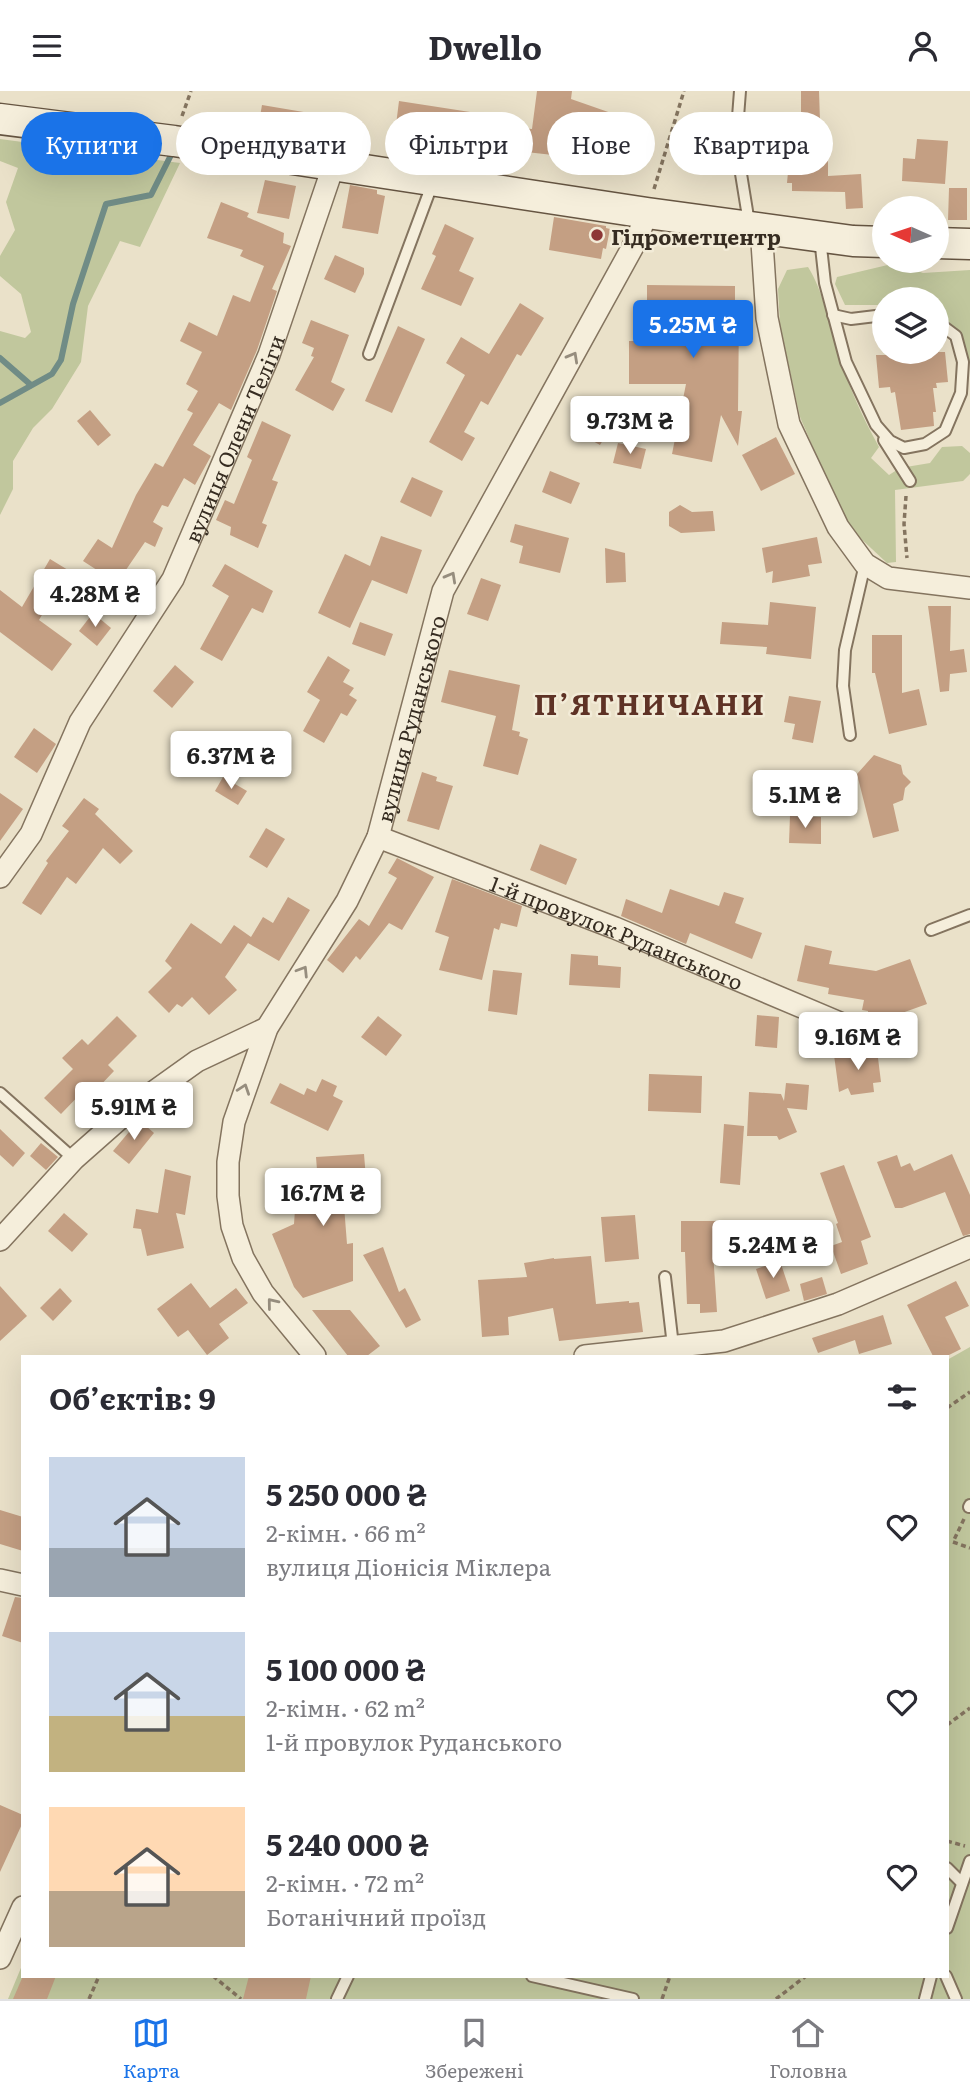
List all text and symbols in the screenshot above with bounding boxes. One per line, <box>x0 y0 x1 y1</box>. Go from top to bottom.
text: Dwello <box>428 22 542 70</box>
icon: menu <box>28 27 66 65</box>
icon: person <box>904 27 942 65</box>
chip: Купити <box>21 112 162 175</box>
chip: Орендувати <box>176 112 371 175</box>
chip: Фільтри <box>385 112 533 175</box>
chip: Нове <box>547 112 655 175</box>
chip: Квартира <box>669 112 833 175</box>
north arrow <box>872 196 948 273</box>
map controls <box>872 196 949 364</box>
place label: Гідрометцентр <box>611 220 781 251</box>
marker: Гідрометцентр <box>589 227 605 243</box>
button: layers <box>872 287 949 364</box>
pin: 5.25M ₴ <box>628 301 758 360</box>
text: 5.25M ₴ <box>649 306 737 340</box>
street label: вулиця Олени Теліги <box>175 330 290 547</box>
one-way arrow <box>564 352 578 364</box>
pin: 9.73M ₴ <box>565 397 695 456</box>
text: 9.73M ₴ <box>586 402 674 436</box>
pin: 4.28M ₴ <box>30 569 160 629</box>
one-way arrow <box>443 572 456 585</box>
text: 4.28M ₴ <box>50 575 140 609</box>
street label: вулиця Руданського <box>367 611 452 825</box>
district label: П’ЯТНИЧАНИ <box>534 682 766 724</box>
pin: 6.37M ₴ <box>166 731 296 791</box>
text: 6.37M ₴ <box>187 737 276 771</box>
pin: 5.1M ₴ <box>748 771 862 830</box>
text: 5.1M ₴ <box>769 776 841 810</box>
street label: 1-й провулок Руданського <box>486 866 749 996</box>
one-way arrow <box>295 965 308 978</box>
pin: 9.16M ₴ <box>793 1013 923 1072</box>
text: 9.16M ₴ <box>815 1018 901 1052</box>
pin: 5.91M ₴ <box>69 1083 199 1142</box>
one-way arrow <box>236 1083 250 1095</box>
text: 5.91M ₴ <box>91 1088 177 1122</box>
pin: 16.7M ₴ <box>258 1169 388 1228</box>
text: 16.7M ₴ <box>281 1174 365 1208</box>
pin: 5.24M ₴ <box>708 1221 838 1280</box>
text: 5.24M ₴ <box>728 1226 818 1260</box>
one-way arrow <box>268 1299 280 1312</box>
text: Об’єктів: 9 <box>49 1375 216 1419</box>
icon: filters <box>883 1378 921 1416</box>
text: 5 250 000 ₴ <box>266 1471 427 1515</box>
icon: home <box>105 1485 189 1569</box>
icon: heart <box>883 1508 921 1546</box>
text: 2-кімн. · 66 m² <box>266 1515 426 1549</box>
text: вулиця Діонісія Міклера <box>266 1549 551 1583</box>
text: 5 100 000 ₴ <box>266 1646 426 1690</box>
icon: home <box>105 1660 189 1744</box>
icon: heart <box>883 1683 921 1721</box>
text: 2-кімн. · 62 m² <box>266 1690 425 1724</box>
text: 1-й провулок Руданського <box>266 1724 562 1758</box>
text: 5 240 000 ₴ <box>266 1821 429 1865</box>
icon: home <box>105 1835 189 1919</box>
icon: heart <box>883 1858 921 1896</box>
text: 2-кімн. · 72 m² <box>266 1865 424 1899</box>
text: Ботанічний проїзд <box>266 1899 486 1933</box>
tab: Карта <box>123 2014 180 2084</box>
tab: Збережені <box>425 2014 524 2084</box>
tab: Головна <box>769 2014 847 2084</box>

